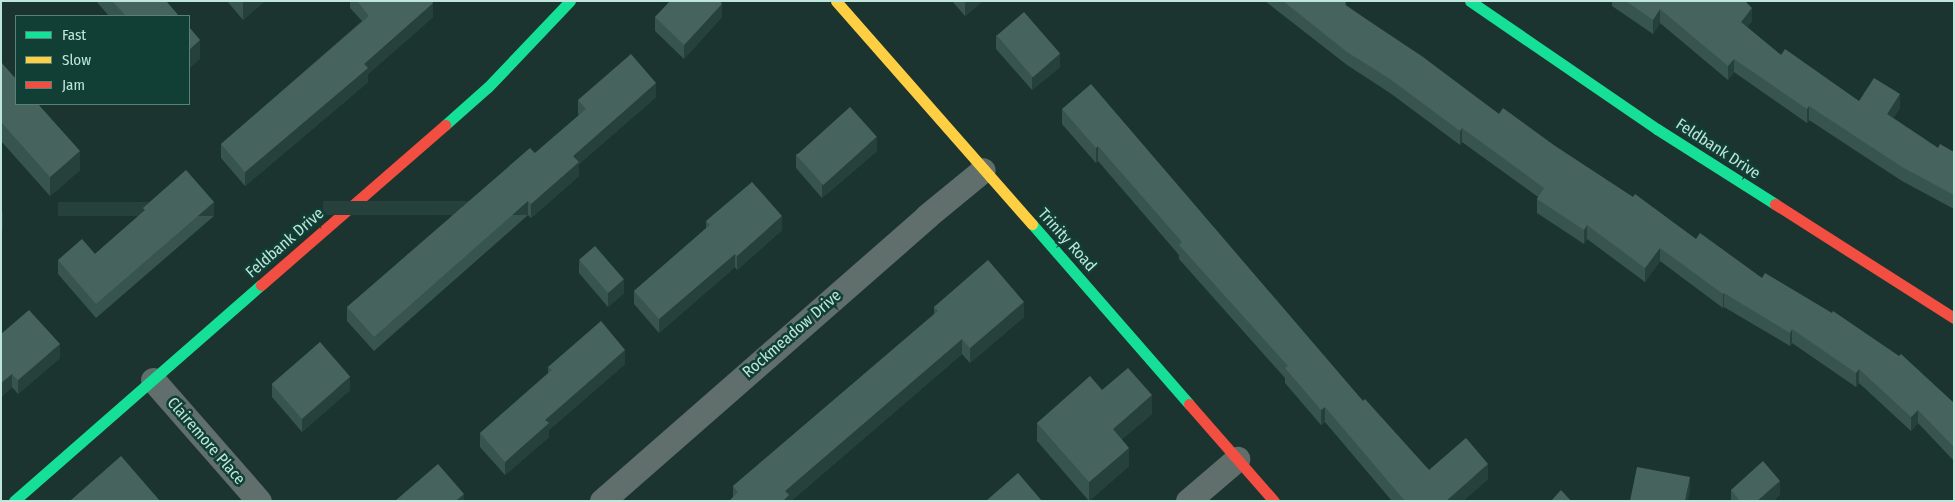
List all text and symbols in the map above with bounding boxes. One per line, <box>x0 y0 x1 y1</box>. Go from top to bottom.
legend <box>15 15 190 105</box>
text: Fast <box>62 26 86 44</box>
text: Slow <box>62 51 91 69</box>
text: Jam <box>62 76 85 94</box>
street label: Feldbank Drive <box>1672 115 1764 183</box>
street label: Feldbank Drive <box>242 204 328 282</box>
street label: Trinity Road <box>1034 204 1100 276</box>
street label: Rockmeadow Drive <box>739 286 845 382</box>
street label: Clairemore Place <box>163 394 249 488</box>

